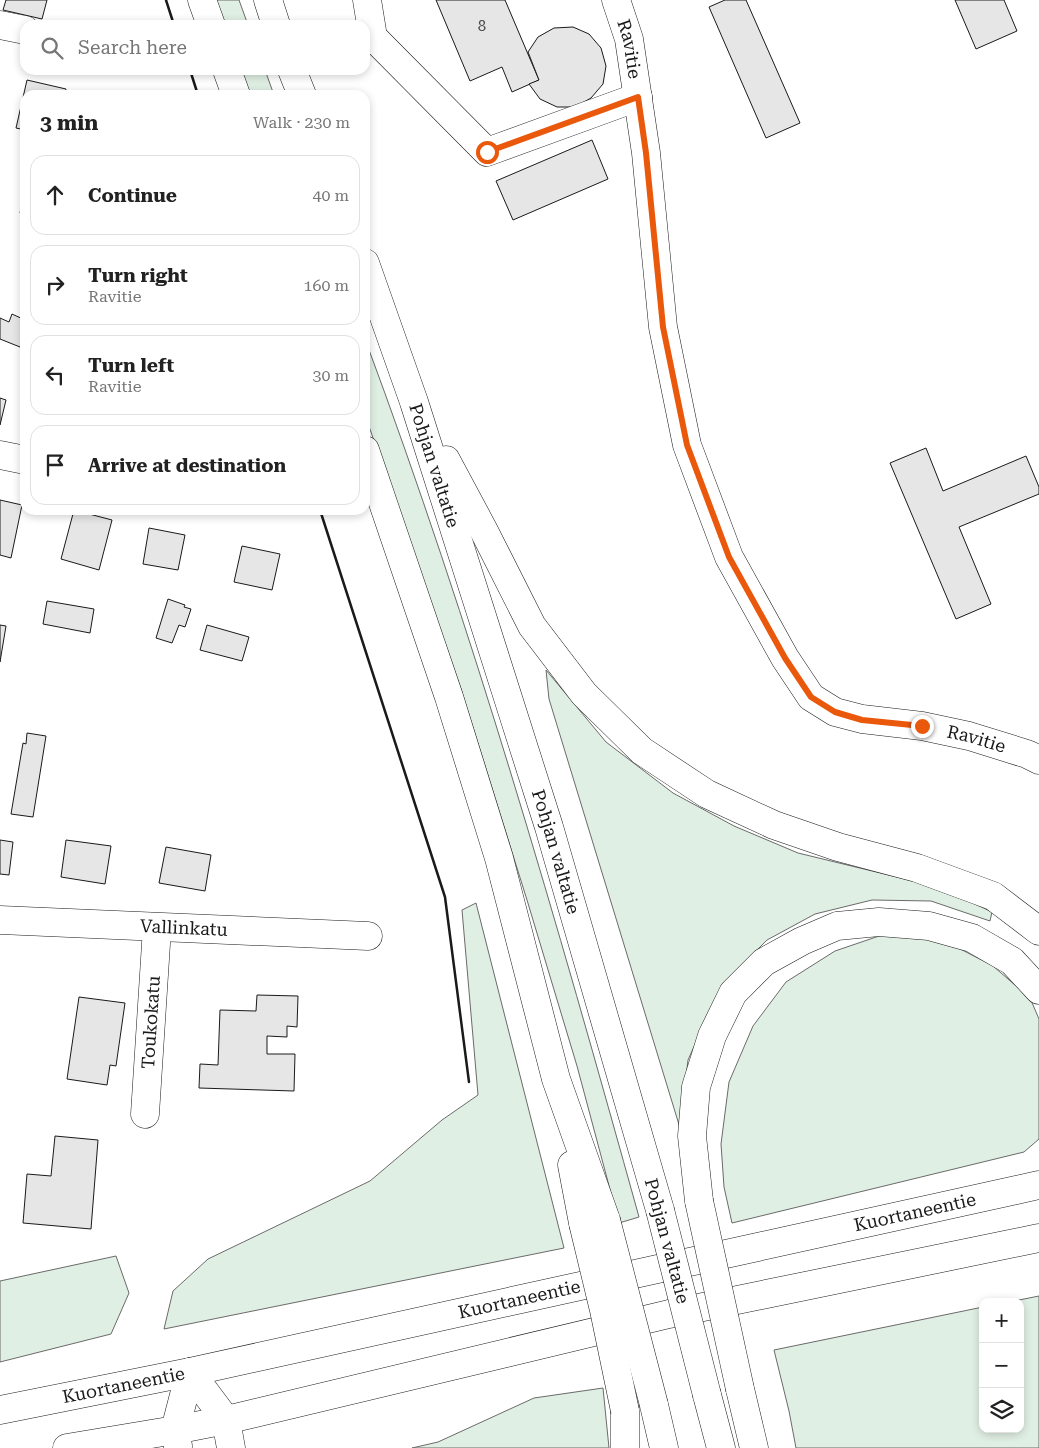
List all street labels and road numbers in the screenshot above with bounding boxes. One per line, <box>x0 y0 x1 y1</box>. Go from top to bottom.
street label: Ravitie <box>613 16 646 80</box>
street label: Pohjan valtatie <box>405 401 464 530</box>
street label: Ravitie <box>945 721 1009 757</box>
street label: Pohjan valtatie <box>528 787 585 917</box>
street label: Vallinkatu <box>140 915 228 940</box>
street label: Toukokatu <box>137 975 164 1069</box>
street label: Pohjan valtatie <box>641 1176 694 1306</box>
street label: Kuortaneentie <box>852 1188 978 1235</box>
street label: Kuortaneentie <box>456 1275 582 1323</box>
street label: Kuortaneentie <box>60 1362 187 1407</box>

